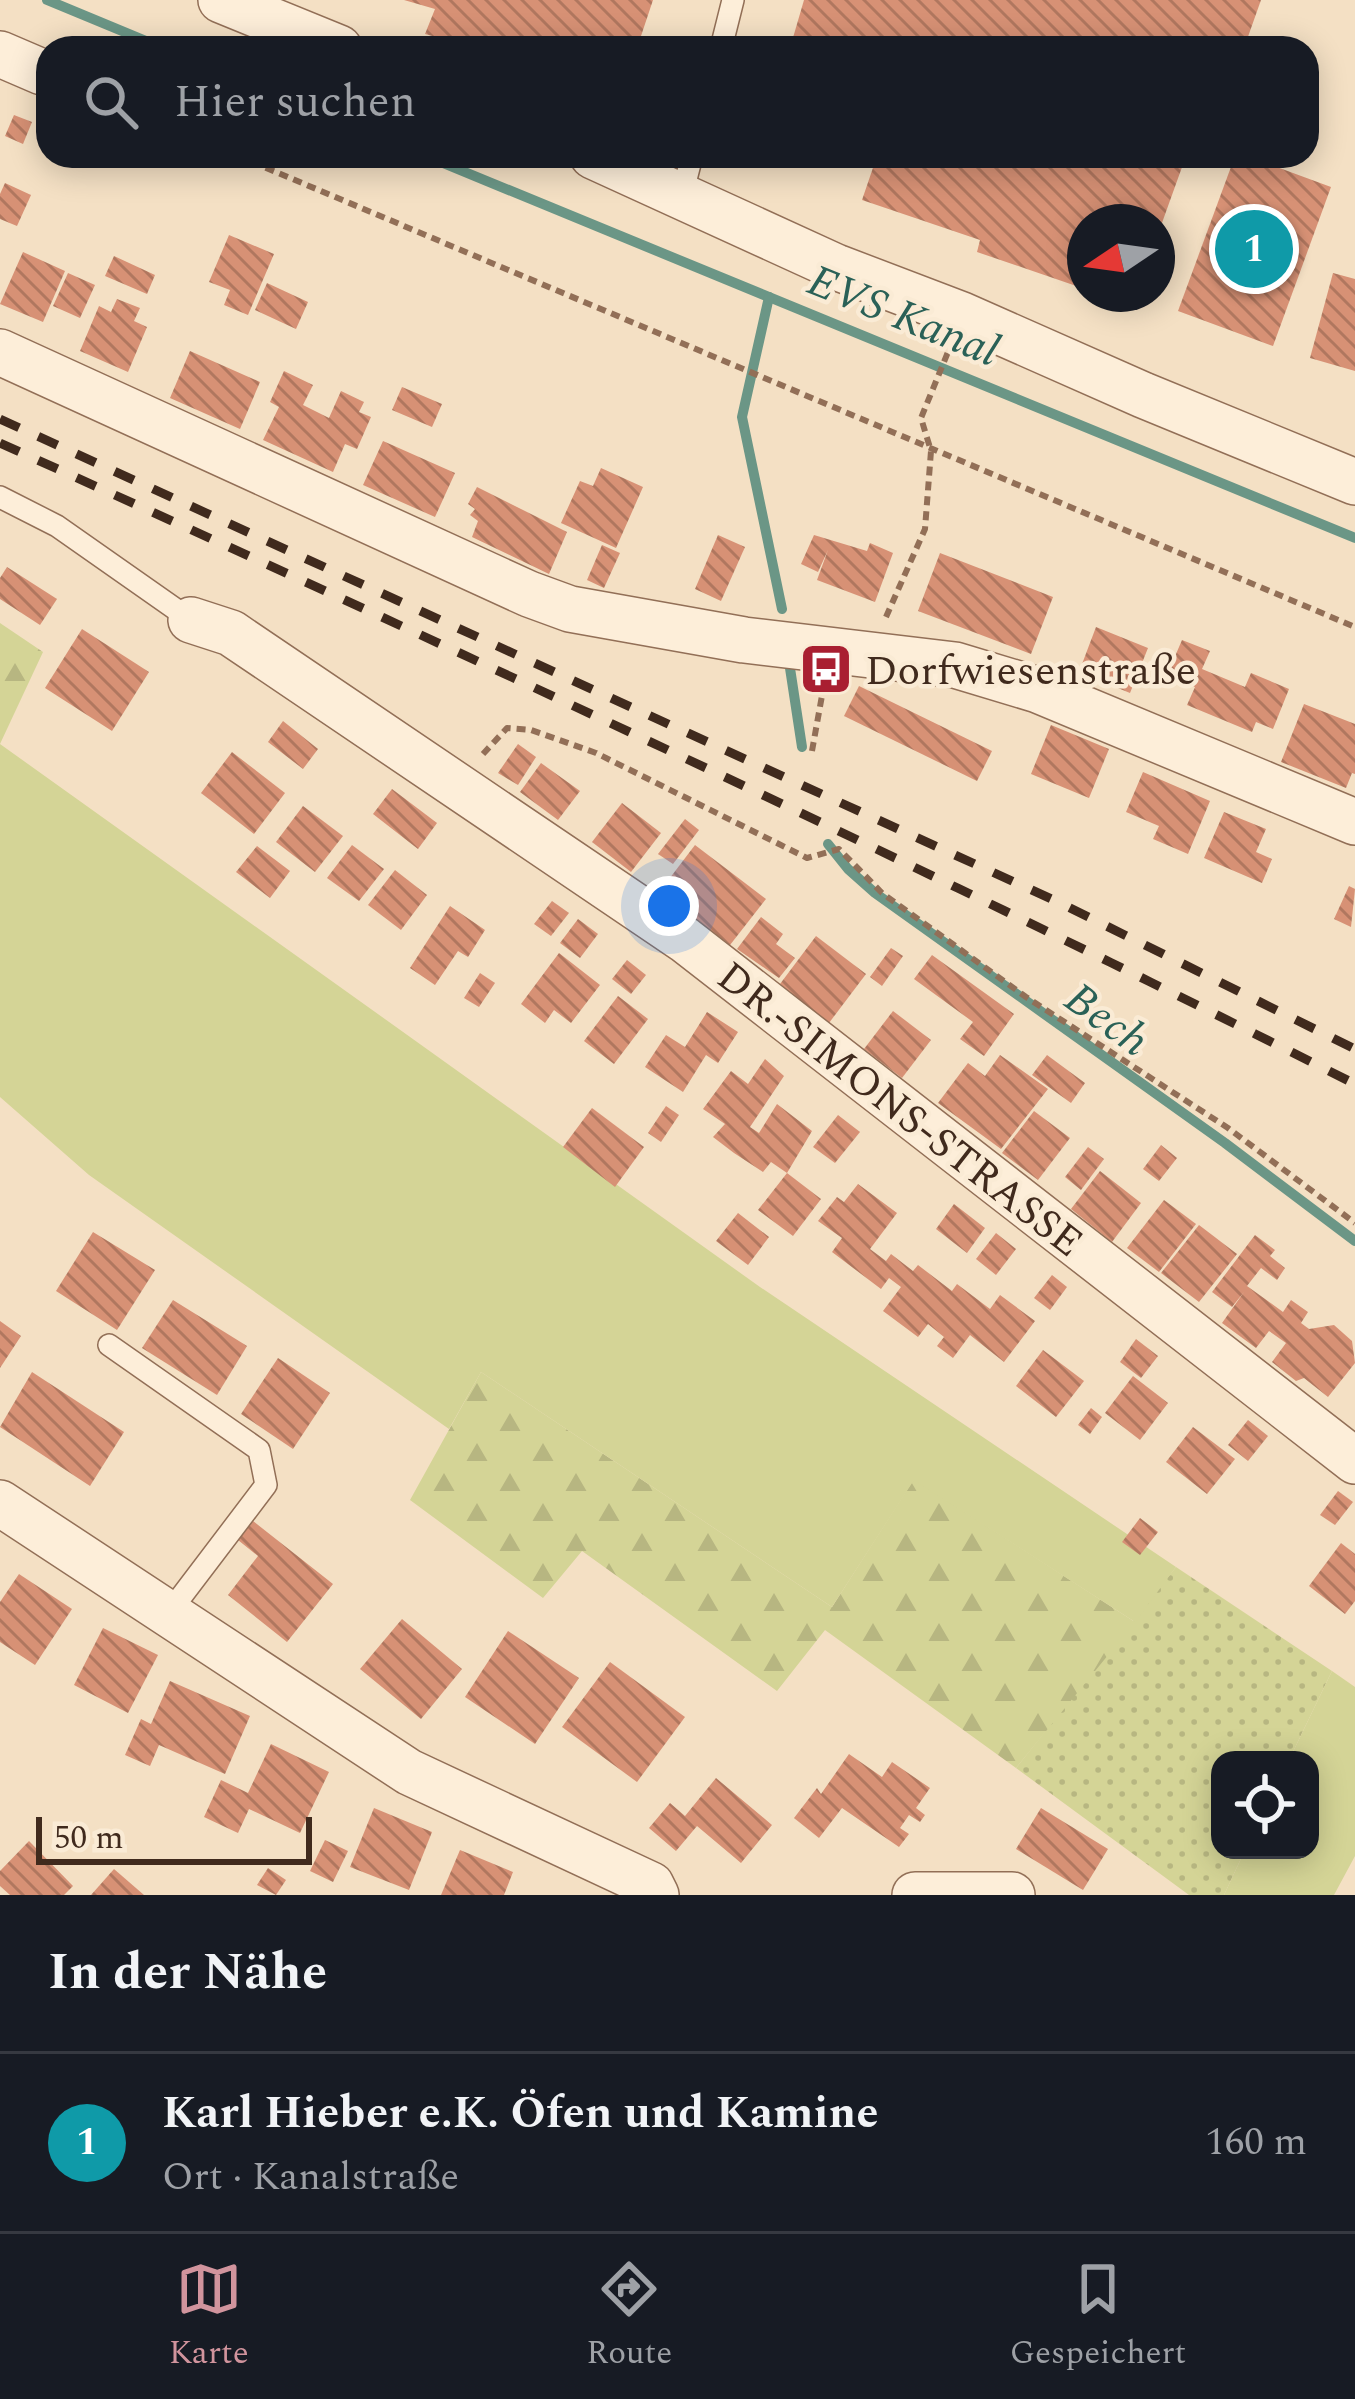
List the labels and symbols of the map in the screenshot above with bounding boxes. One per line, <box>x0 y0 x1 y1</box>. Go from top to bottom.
north arrow <box>1067 204 1175 312</box>
pin: 1 <box>1215 204 1293 294</box>
water label: EVS Kanal <box>797 247 1009 386</box>
place label: Dorfwiesenstraße <box>865 640 1196 703</box>
bus stop icon: Dorfwiesenstraße <box>798 641 854 697</box>
your location <box>639 876 699 936</box>
street label: DR.-SIMONS-STRASSE <box>703 947 1096 1273</box>
water label: Bech <box>1050 965 1163 1075</box>
scale bar <box>36 1811 312 1864</box>

